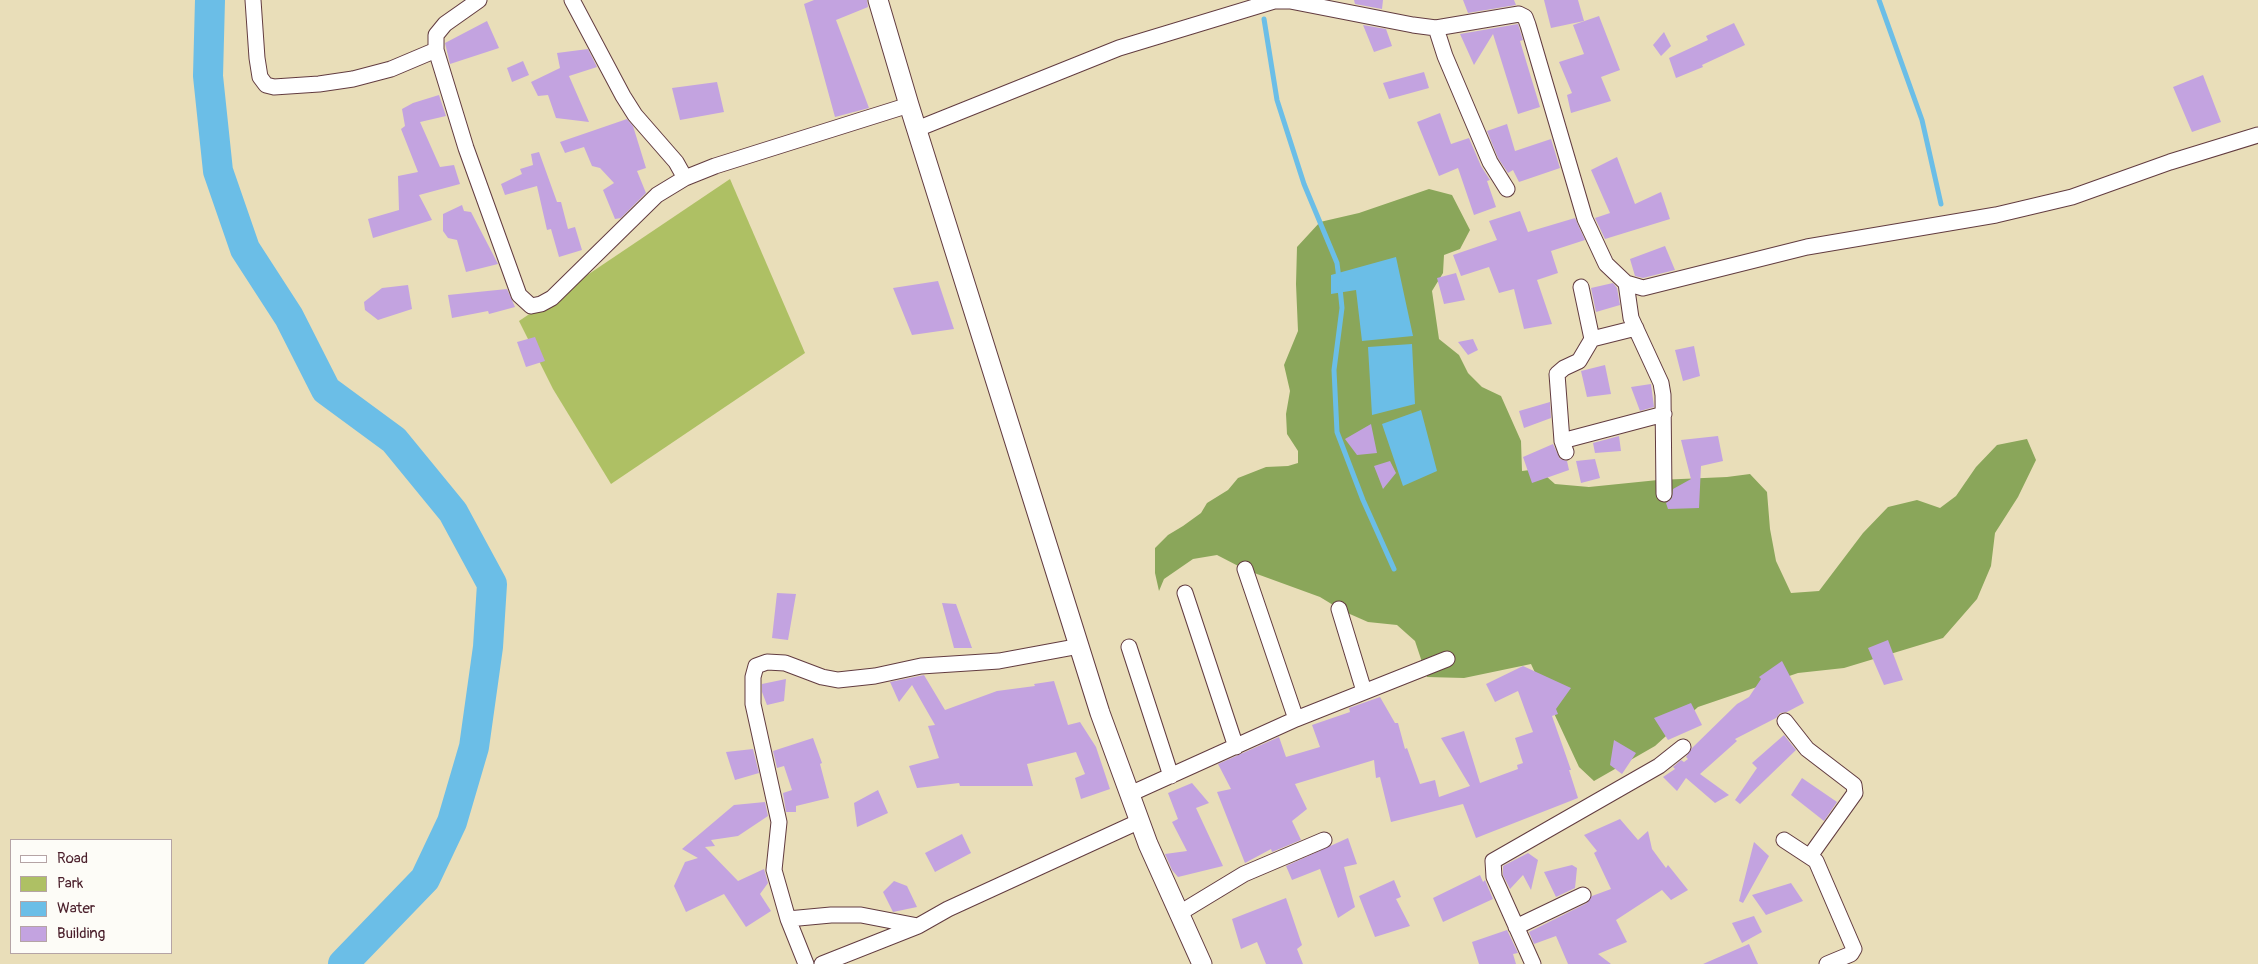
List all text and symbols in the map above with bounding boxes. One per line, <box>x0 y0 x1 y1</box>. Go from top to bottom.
legend <box>10 839 172 954</box>
text: Road <box>57 849 88 868</box>
text: Park <box>57 874 83 893</box>
text: Water <box>57 899 95 918</box>
text: Building <box>57 924 105 943</box>

